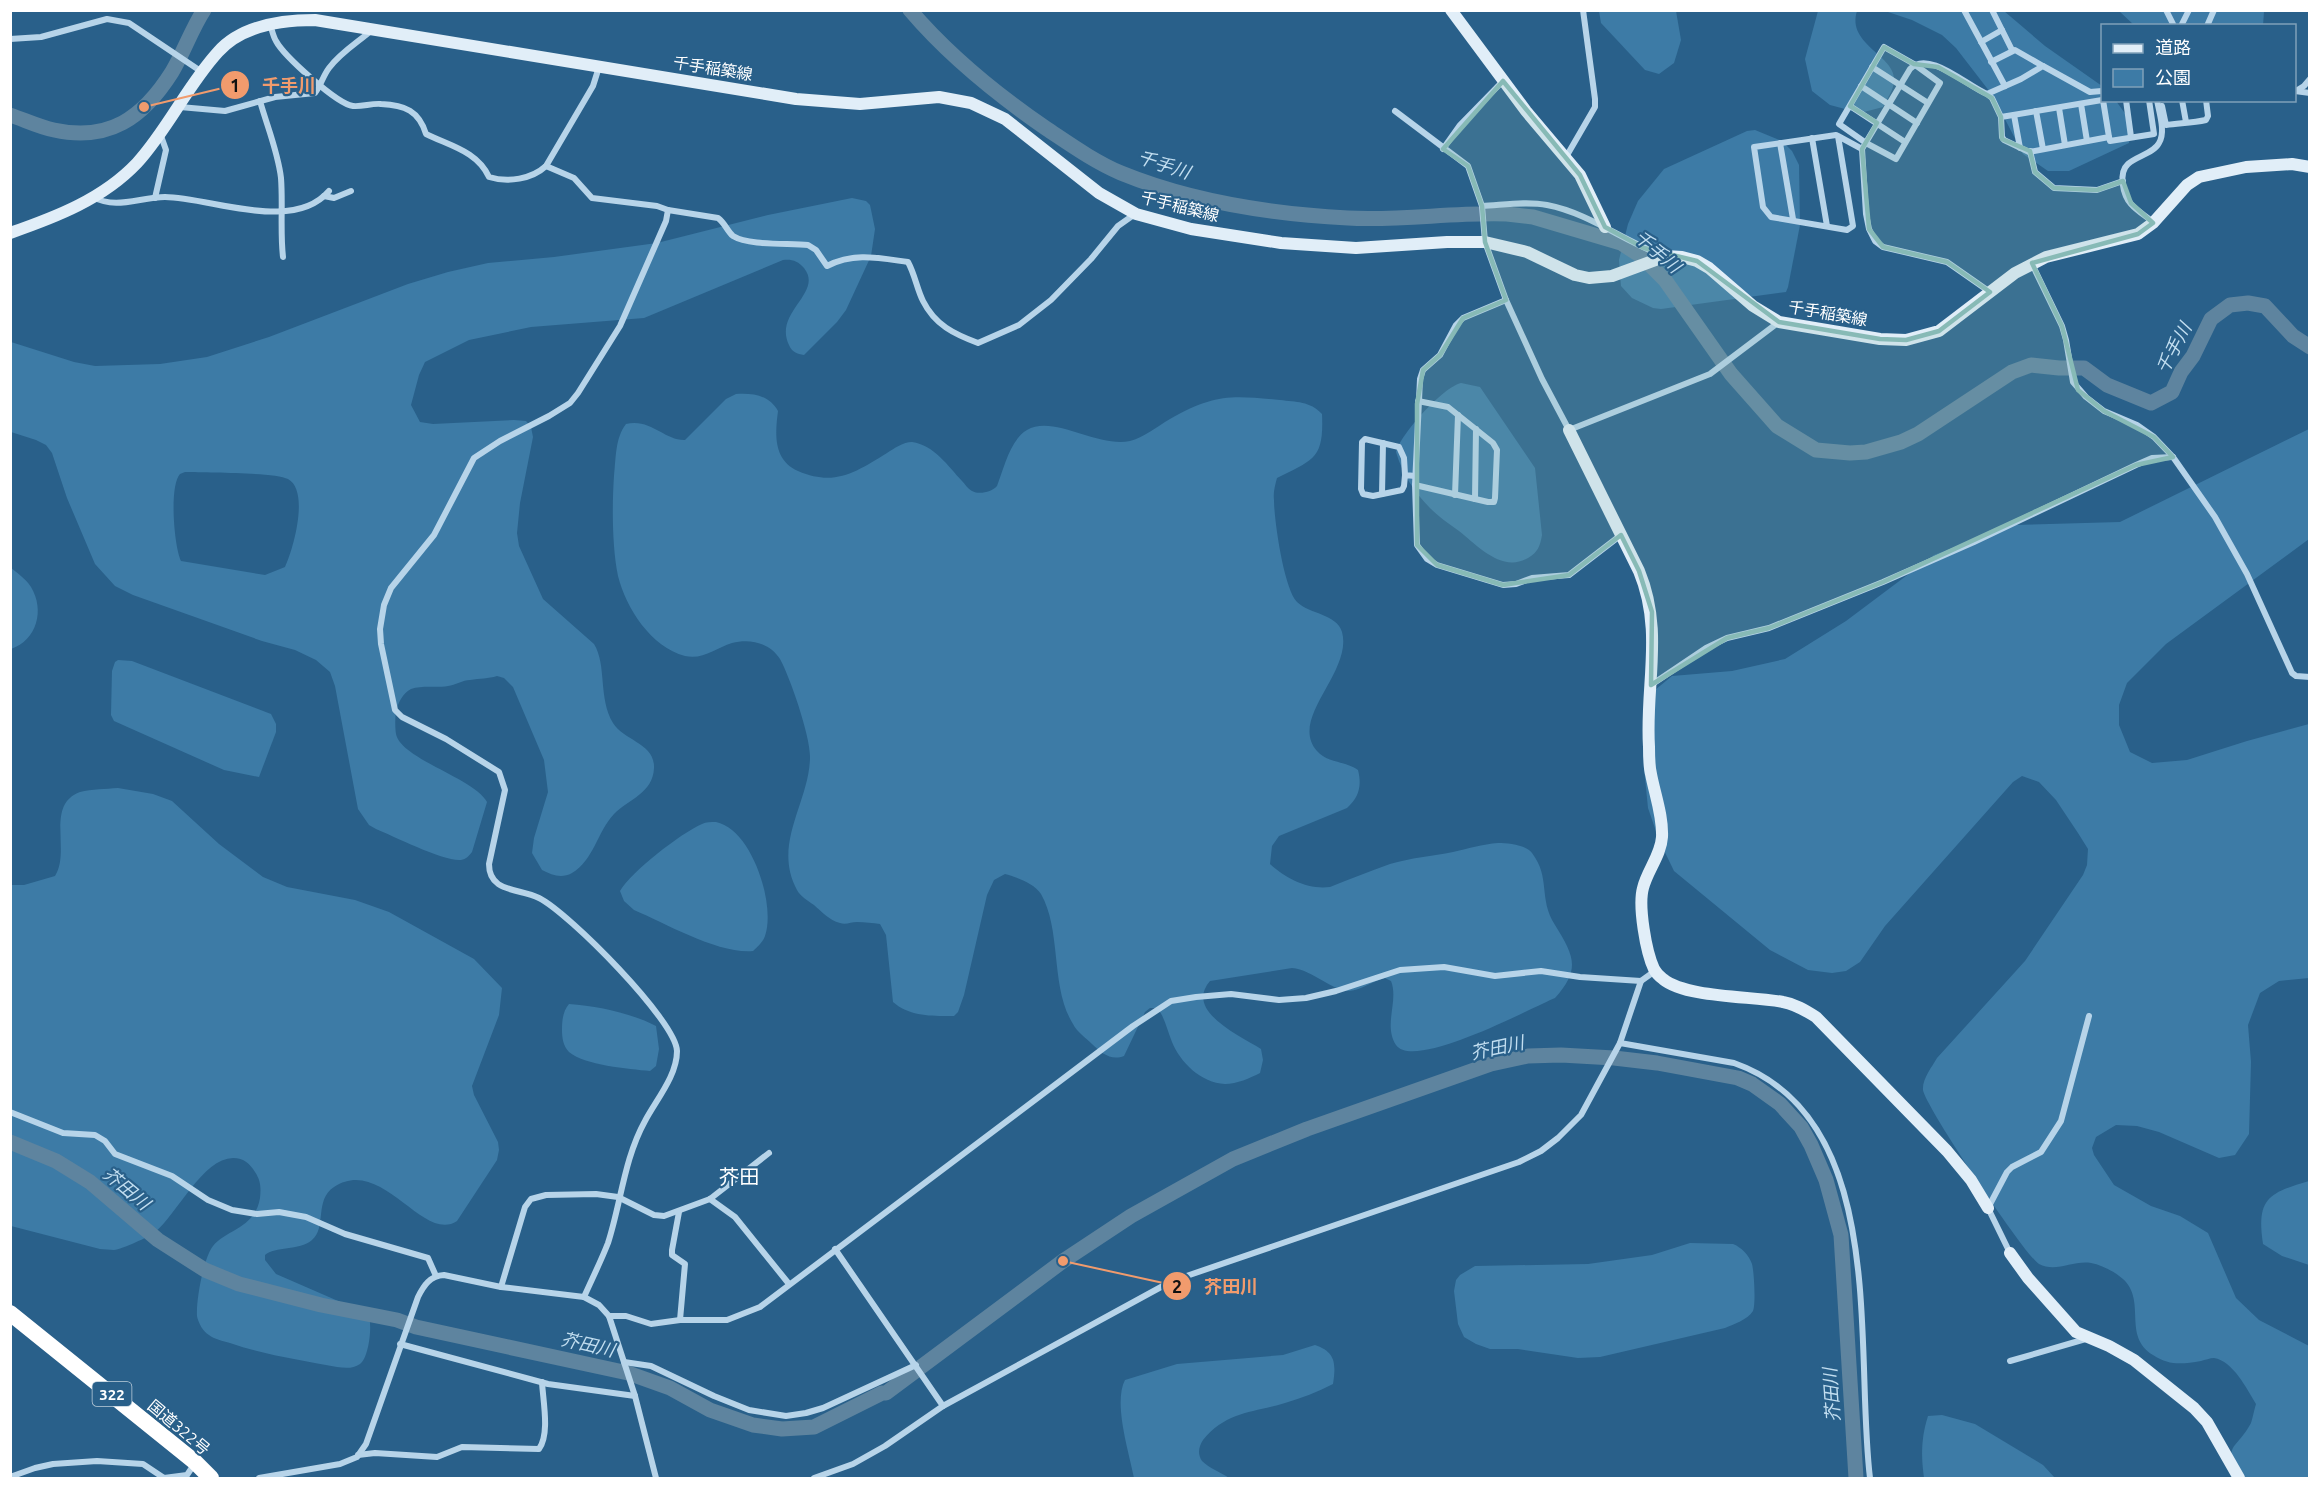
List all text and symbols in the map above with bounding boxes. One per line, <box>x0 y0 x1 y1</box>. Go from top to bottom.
legend <box>2101 24 2296 102</box>
text: 道路 <box>2155 37 2191 57</box>
street label: 千手稲築線 <box>672 53 754 83</box>
callout: 千手川 <box>220 67 328 103</box>
text: 公園 <box>2155 67 2191 87</box>
text: 1 <box>230 75 240 95</box>
text: 千手川 <box>262 75 316 95</box>
water label: 千手川 <box>1135 146 1195 182</box>
street label: 千手稲築線 <box>1139 188 1221 224</box>
water label: 千手川 <box>1631 226 1686 278</box>
street label: 千手稲築線 <box>1787 297 1869 329</box>
water label: 千手川 <box>2151 318 2195 377</box>
water label: 芥田川 <box>1469 1031 1527 1062</box>
water label: 芥田川 <box>100 1163 156 1214</box>
district label: 芥田 <box>719 1165 759 1188</box>
callout: 芥田川 <box>1162 1268 1270 1304</box>
text: 2 <box>1172 1276 1182 1296</box>
text: 芥田川 <box>1204 1276 1258 1296</box>
water label: 芥田川 <box>559 1328 619 1360</box>
water label: 芥田川 <box>1819 1365 1843 1423</box>
road number: 322 <box>92 1382 132 1406</box>
street label: 国道322号 <box>144 1396 214 1458</box>

